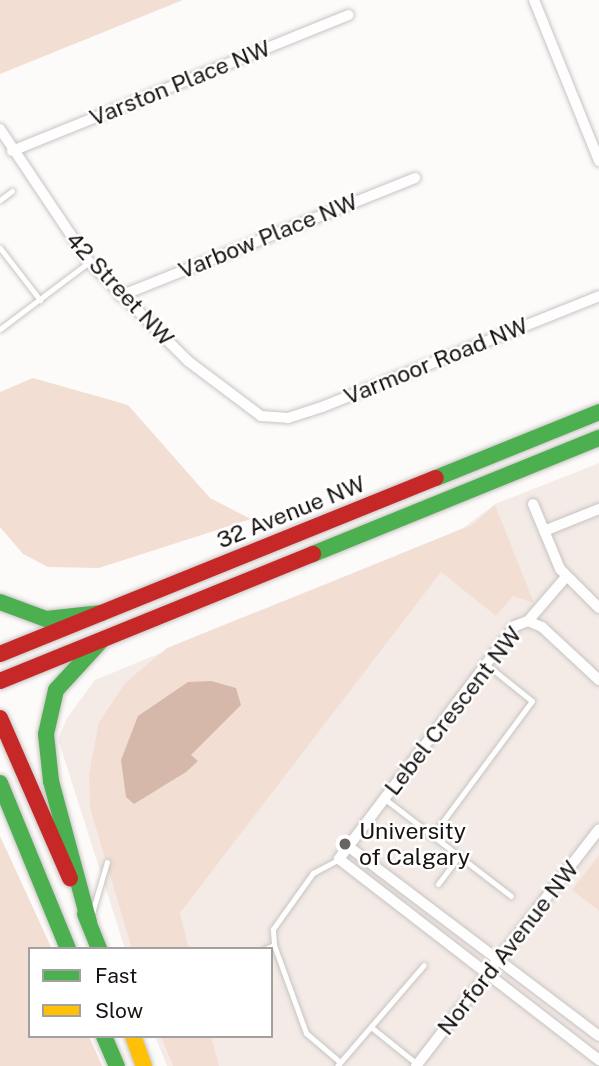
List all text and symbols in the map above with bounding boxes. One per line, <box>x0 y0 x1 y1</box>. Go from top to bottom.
street label: Varston Place NW <box>86 34 274 132</box>
street label: Varbow Place NW <box>174 187 362 285</box>
street label: 42 Street NW <box>60 226 180 352</box>
street label: Varmoor Road NW <box>340 311 532 411</box>
street label: 32 Avenue NW <box>213 470 369 554</box>
street label: Lebel Crescent NW <box>379 621 527 801</box>
place label: University of Calgary <box>359 817 470 871</box>
marker: University of Calgary <box>337 836 353 852</box>
street label: Norford Avenue NW <box>431 855 585 1041</box>
legend <box>28 947 273 1038</box>
text: Fast <box>95 963 137 988</box>
text: Slow <box>95 998 143 1023</box>

